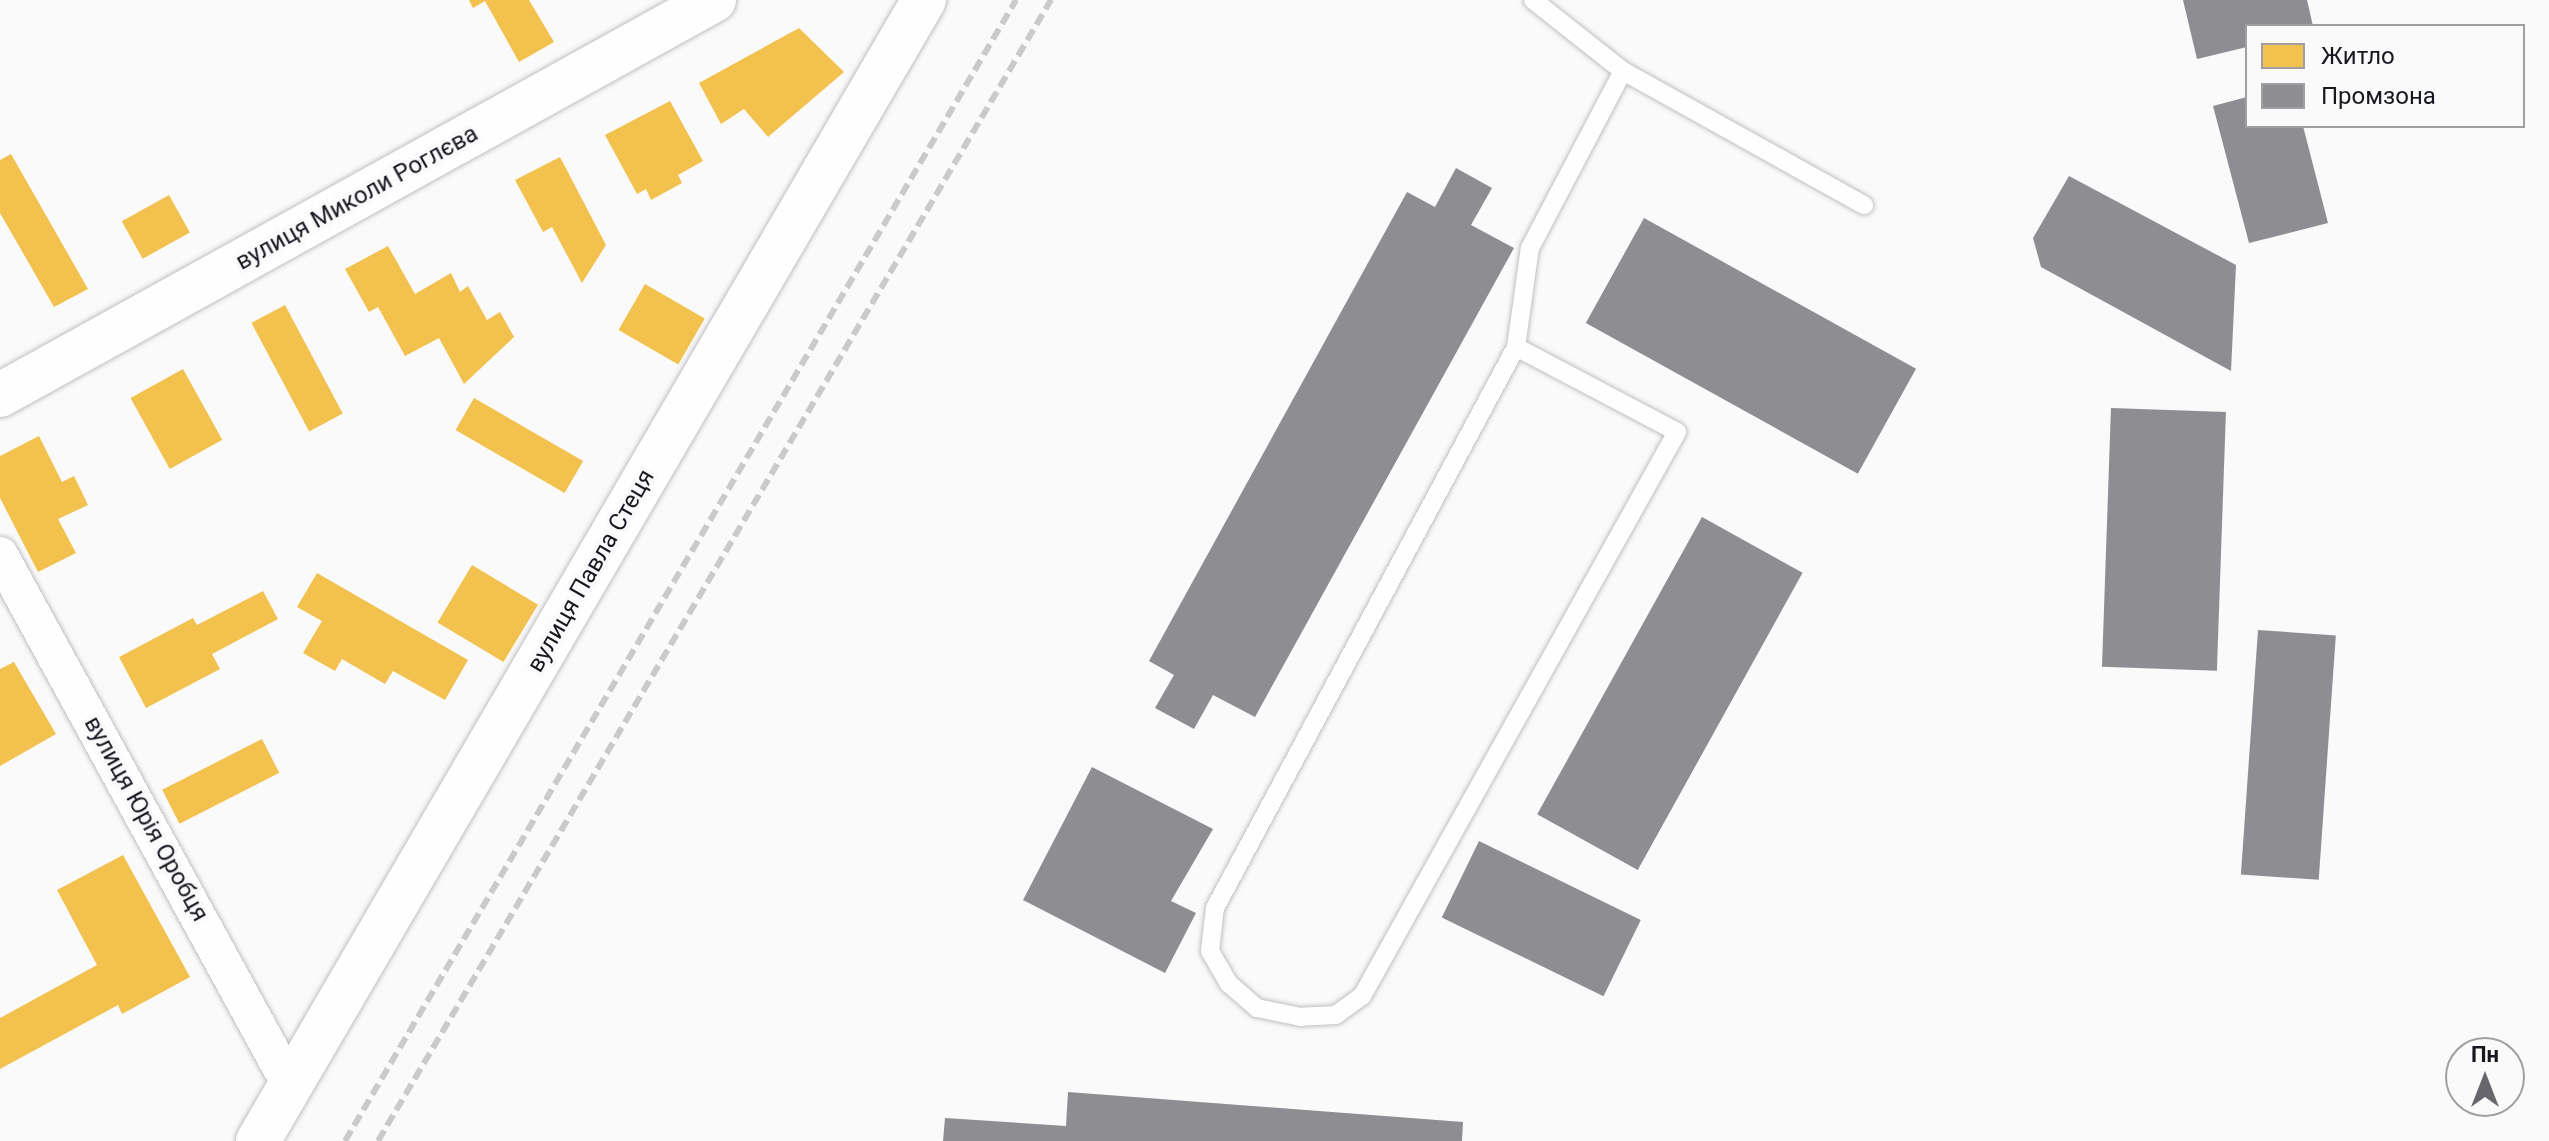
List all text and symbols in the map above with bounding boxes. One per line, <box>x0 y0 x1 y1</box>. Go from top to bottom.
legend <box>2245 24 2525 128</box>
text: Житло <box>2321 42 2395 70</box>
text: Промзона <box>2321 82 2436 110</box>
street label: вулиця Миколи Роглєва <box>231 119 483 277</box>
street label: вулиця Павла Стеця <box>521 465 661 677</box>
street label: вулиця Юрія Оробця <box>78 711 214 927</box>
north arrow <box>2445 1037 2525 1117</box>
text: Пн <box>2471 1042 2499 1067</box>

